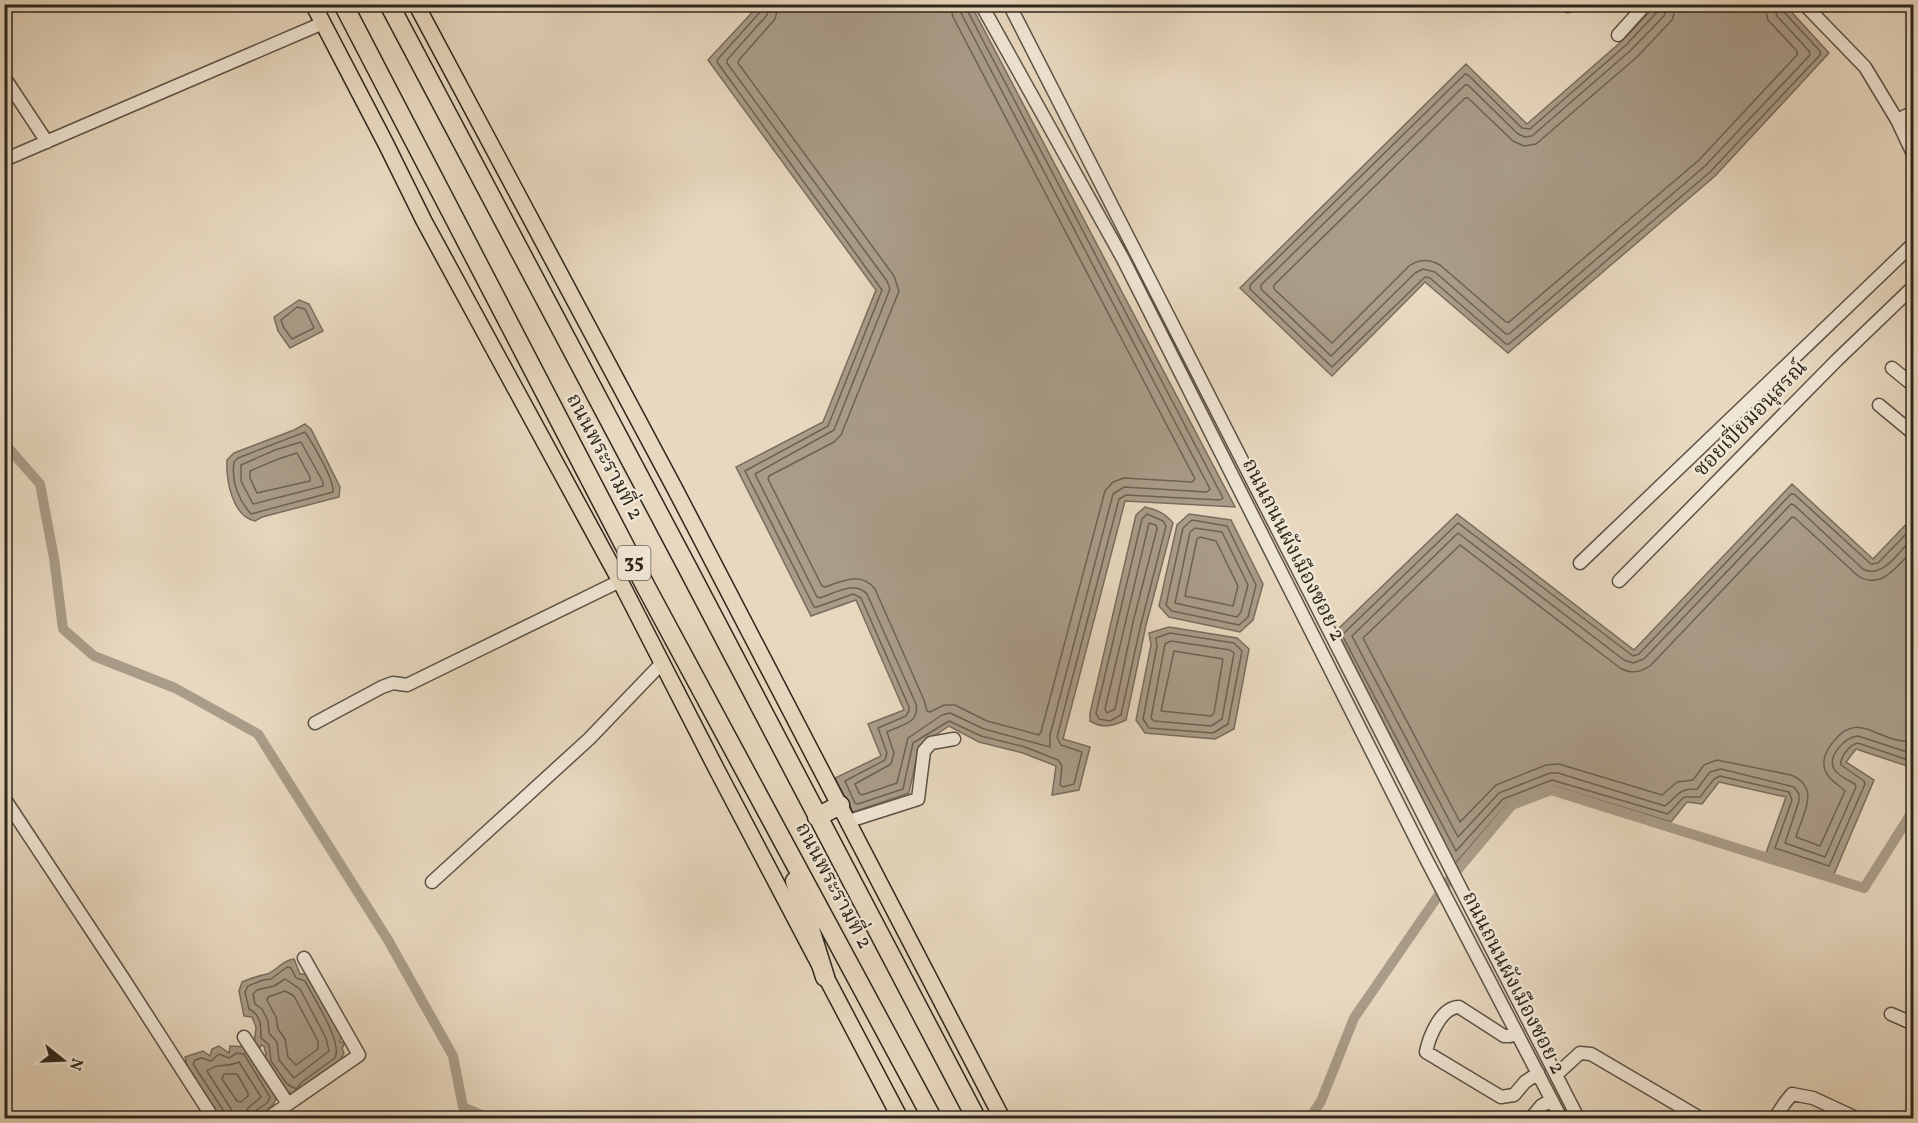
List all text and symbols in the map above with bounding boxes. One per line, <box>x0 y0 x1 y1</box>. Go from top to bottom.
street label: ซอยเปี่ยมอนุสรณ์ <box>1685 352 1815 484</box>
street label: ถนนพระรามที่ 2 <box>558 387 652 526</box>
street label: ถนนถนนผังเมืองซอย 2 <box>1234 453 1352 647</box>
road number: 35 <box>618 546 650 580</box>
street label: ถนนพระรามที่ 2 <box>787 816 881 955</box>
street label: ถนนถนนผังเมืองซอย 2 <box>1454 886 1572 1080</box>
north arrow <box>33 1030 93 1090</box>
text: N <box>63 1055 88 1073</box>

